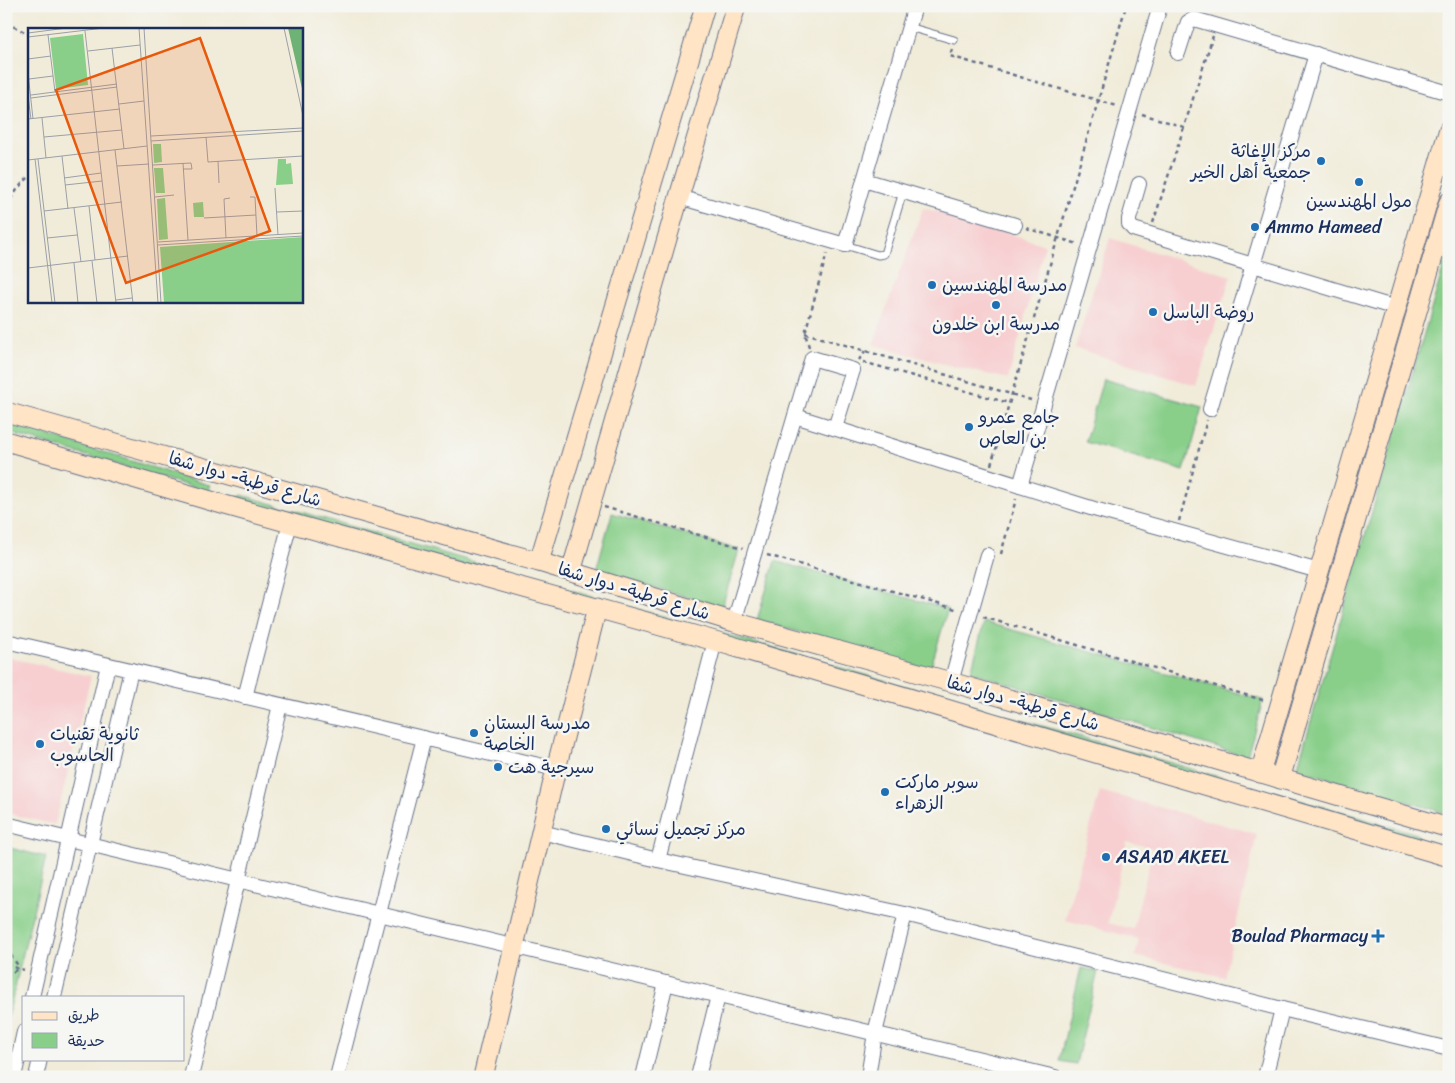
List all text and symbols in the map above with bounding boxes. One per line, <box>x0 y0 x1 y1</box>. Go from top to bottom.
inset map <box>28 28 302 302</box>
place label: مركز الإغاثة جمعية أهل الخير <box>1189 135 1311 188</box>
marker: مركز الإغاثة جمعية أهل الخير <box>1315 155 1327 167</box>
marker: مول المهندسين <box>1353 176 1365 188</box>
place label: مول المهندسين <box>1306 185 1412 217</box>
place label: Ammo Hameed <box>1264 211 1383 243</box>
marker: Ammo Hameed <box>1249 221 1261 233</box>
place label: مدرسة المهندسين <box>942 269 1067 301</box>
marker: مدرسة المهندسين <box>926 279 938 291</box>
place label: روضة الباسل <box>1163 296 1254 328</box>
marker: مدرسة ابن خلدون <box>990 299 1002 311</box>
marker: روضة الباسل <box>1147 306 1159 318</box>
place label: مدرسة ابن خلدون <box>932 308 1060 340</box>
place label: جامع عمرو بن العاص <box>977 401 1060 454</box>
marker: جامع عمرو بن العاص <box>963 421 975 433</box>
street label: شارع قرطبة- دوار شفا <box>165 442 325 516</box>
street label: شارع قرطبة- دوار شفا <box>554 553 714 629</box>
street label: شارع قرطبة- دوار شفا <box>943 666 1103 740</box>
place label: مدرسة البستان الخاصة <box>484 707 591 760</box>
place label: ثانوية تقنيات الحاسوب <box>50 718 140 771</box>
marker: مدرسة البستان الخاصة <box>468 727 480 739</box>
marker: ثانوية تقنيات الحاسوب <box>34 738 46 750</box>
place label: سيرجية هت <box>508 751 594 783</box>
marker: سيرجية هت <box>492 761 504 773</box>
place label: سوبر ماركت الزهراء <box>895 766 979 819</box>
marker: سوبر ماركت الزهراء <box>879 786 891 798</box>
place label: مركز تجميل نسائي <box>616 813 746 845</box>
marker: مركز تجميل نسائي <box>600 823 612 835</box>
place label: ASAAD AKEEL <box>1115 841 1230 873</box>
marker: ASAAD AKEEL <box>1100 851 1112 863</box>
place label: Boulad Pharmacy <box>1232 920 1369 952</box>
marker: Boulad Pharmacy <box>1372 930 1384 942</box>
legend <box>22 996 185 1060</box>
text: طريق <box>68 1002 100 1028</box>
text: حديقة <box>68 1028 105 1054</box>

